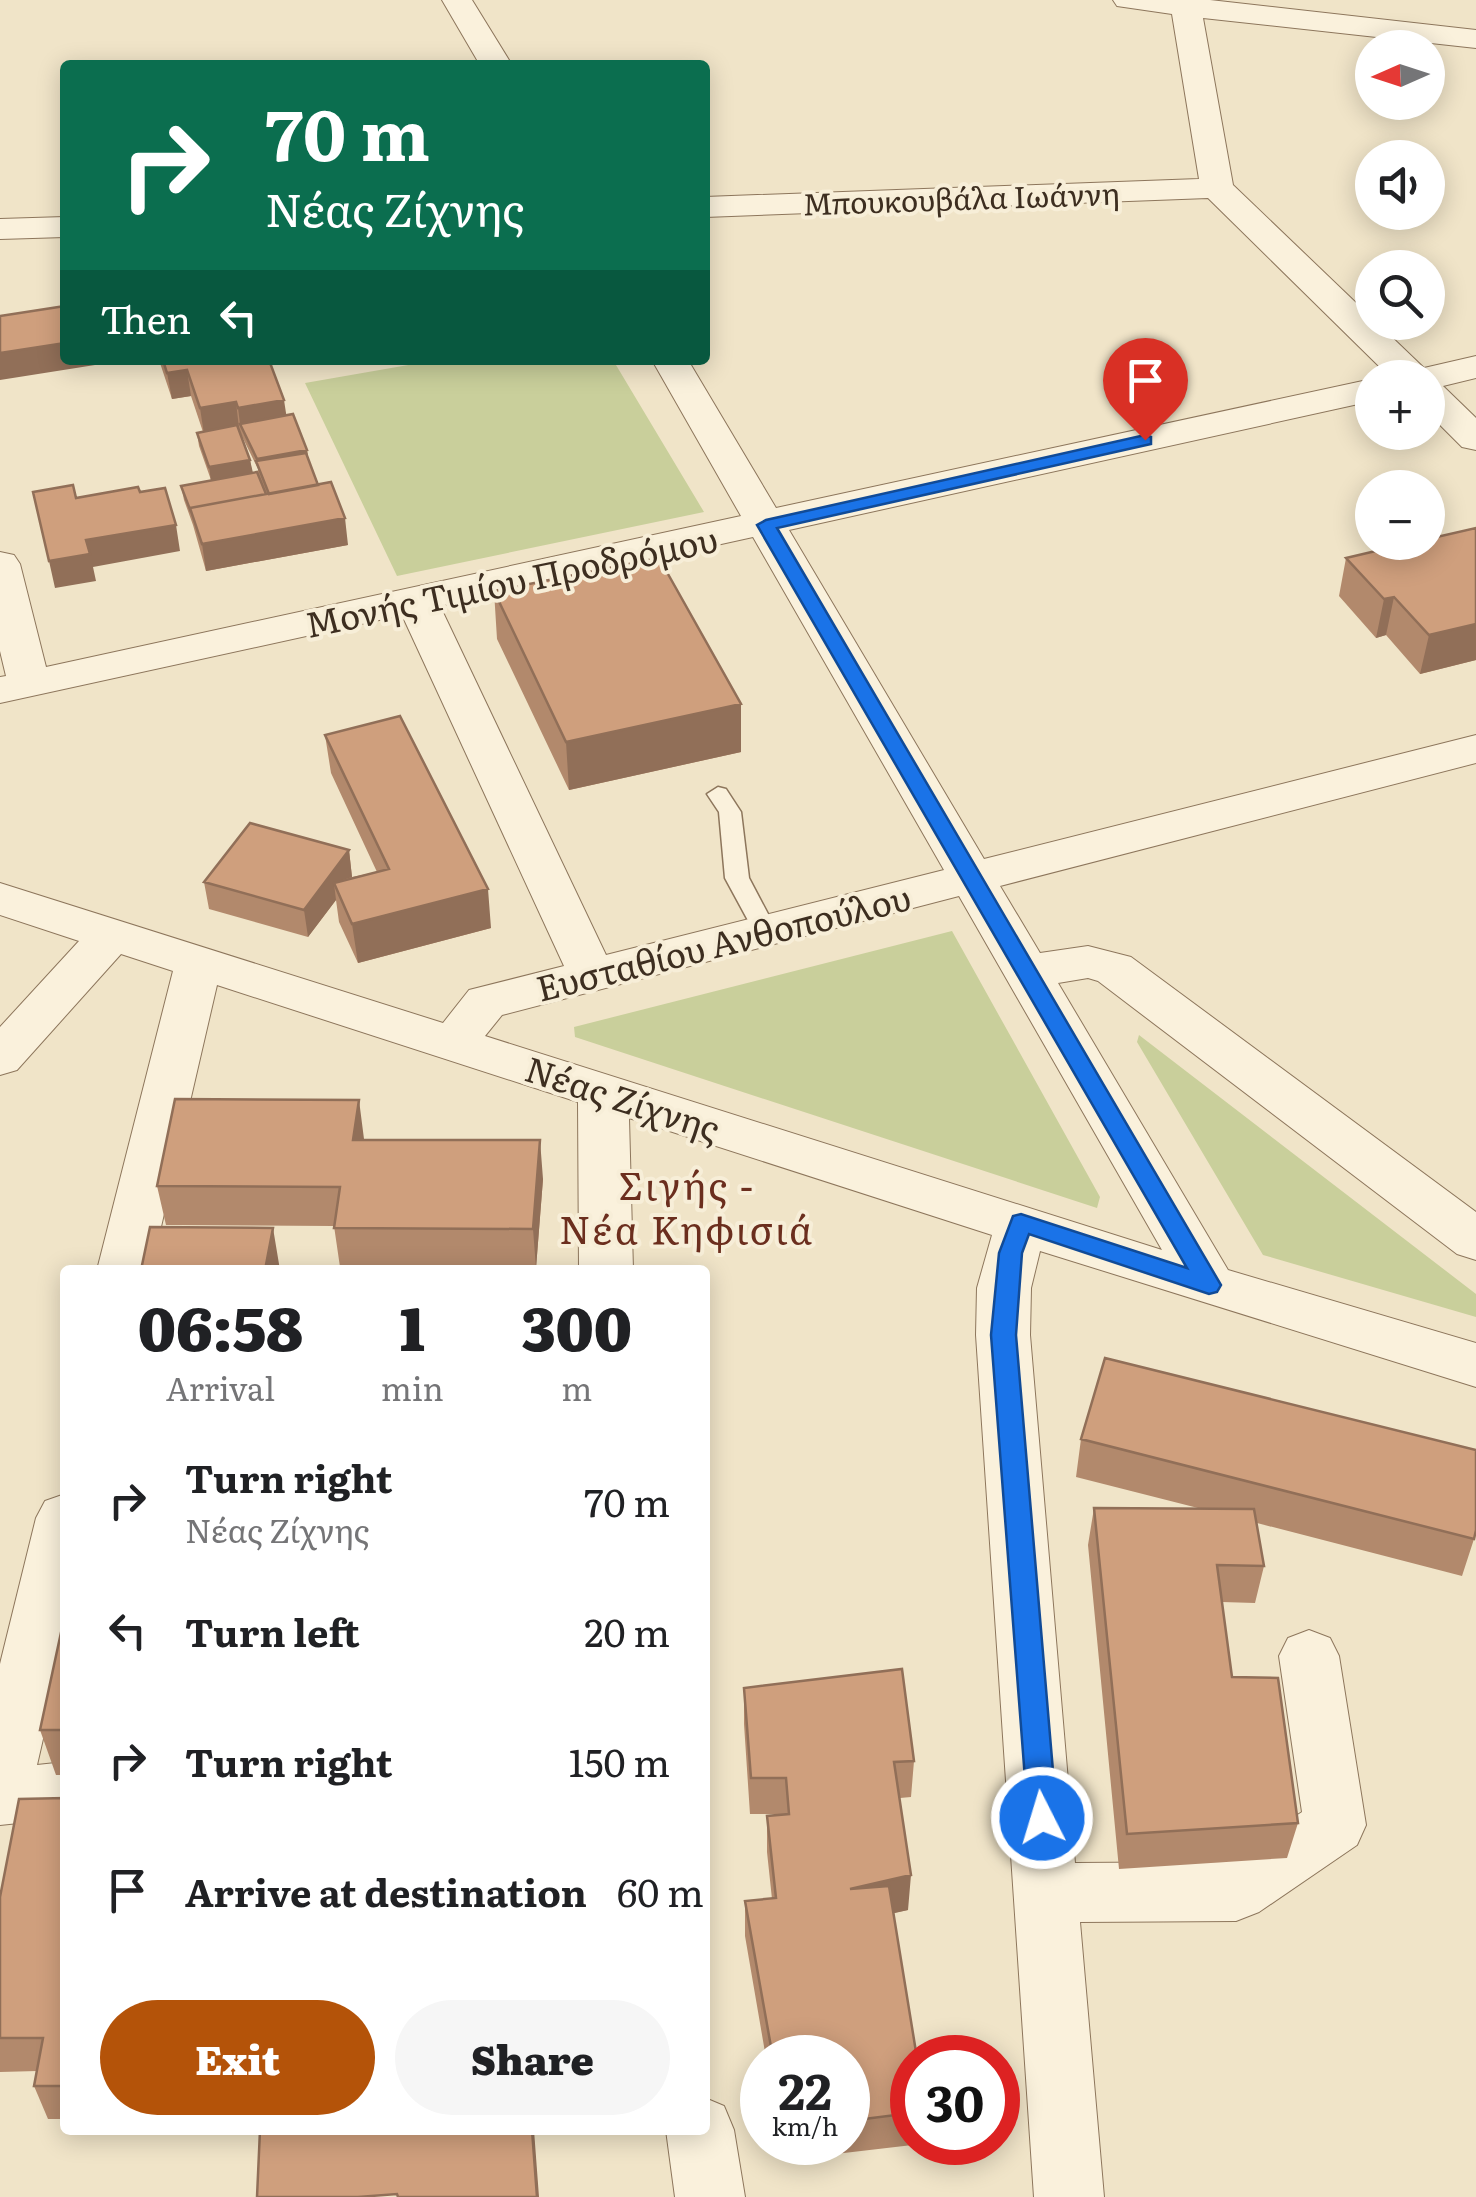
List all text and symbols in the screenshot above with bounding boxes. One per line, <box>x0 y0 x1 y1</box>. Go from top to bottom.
north arrow <box>1355 30 1445 120</box>
map controls <box>1355 30 1445 560</box>
text: 70 m <box>265 79 430 183</box>
icon: right <box>100 100 230 230</box>
button: sound <box>1355 140 1445 230</box>
street label: Μπουκουβάλα Ιωάννη <box>802 169 1120 225</box>
text: Νέας Ζίχνης <box>265 174 524 241</box>
button: search <box>1355 250 1445 340</box>
text: Then <box>100 289 191 346</box>
icon: left <box>211 290 266 345</box>
pin <box>1103 338 1188 441</box>
icon: arrive <box>1118 353 1173 408</box>
button: + <box>1355 360 1445 450</box>
button: − <box>1355 470 1445 560</box>
street label: Μονής Τιμίου Προδρόμου <box>300 511 722 649</box>
street label: Ευσταθίου Ανθοπούλου <box>530 869 916 1013</box>
street label: Νέας Ζίχνης <box>519 1041 727 1153</box>
district label: Σιγής - Νέα Κηφισιά <box>559 1155 815 1256</box>
text: 06:58 <box>138 1280 303 1369</box>
text: 1 <box>400 1280 425 1369</box>
text: 300 <box>522 1280 632 1369</box>
text: Arrival <box>166 1363 275 1411</box>
text: min <box>381 1363 444 1411</box>
text: m <box>561 1363 592 1411</box>
text: Turn right <box>185 1448 392 1505</box>
text: 70 m <box>584 1472 670 1529</box>
icon: right <box>100 1473 155 1528</box>
text: Νέας Ζίχνης <box>185 1505 370 1553</box>
text: Turn left <box>185 1602 360 1659</box>
text: 20 m <box>584 1602 670 1659</box>
icon: left <box>100 1603 155 1658</box>
text: Turn right <box>185 1732 392 1789</box>
text: 150 m <box>569 1732 670 1789</box>
icon: right <box>100 1733 155 1788</box>
position arrow <box>990 1766 1094 1870</box>
text: Arrive at destination <box>185 1862 587 1919</box>
text: 60 m <box>617 1862 704 1919</box>
icon: arrive <box>100 1863 155 1918</box>
button: Exit <box>100 2000 375 2115</box>
button: Share <box>395 2000 670 2115</box>
speed limit sign: 30 <box>890 2035 1020 2165</box>
text: 22 <box>778 2051 832 2125</box>
text: km/h <box>772 2107 838 2144</box>

